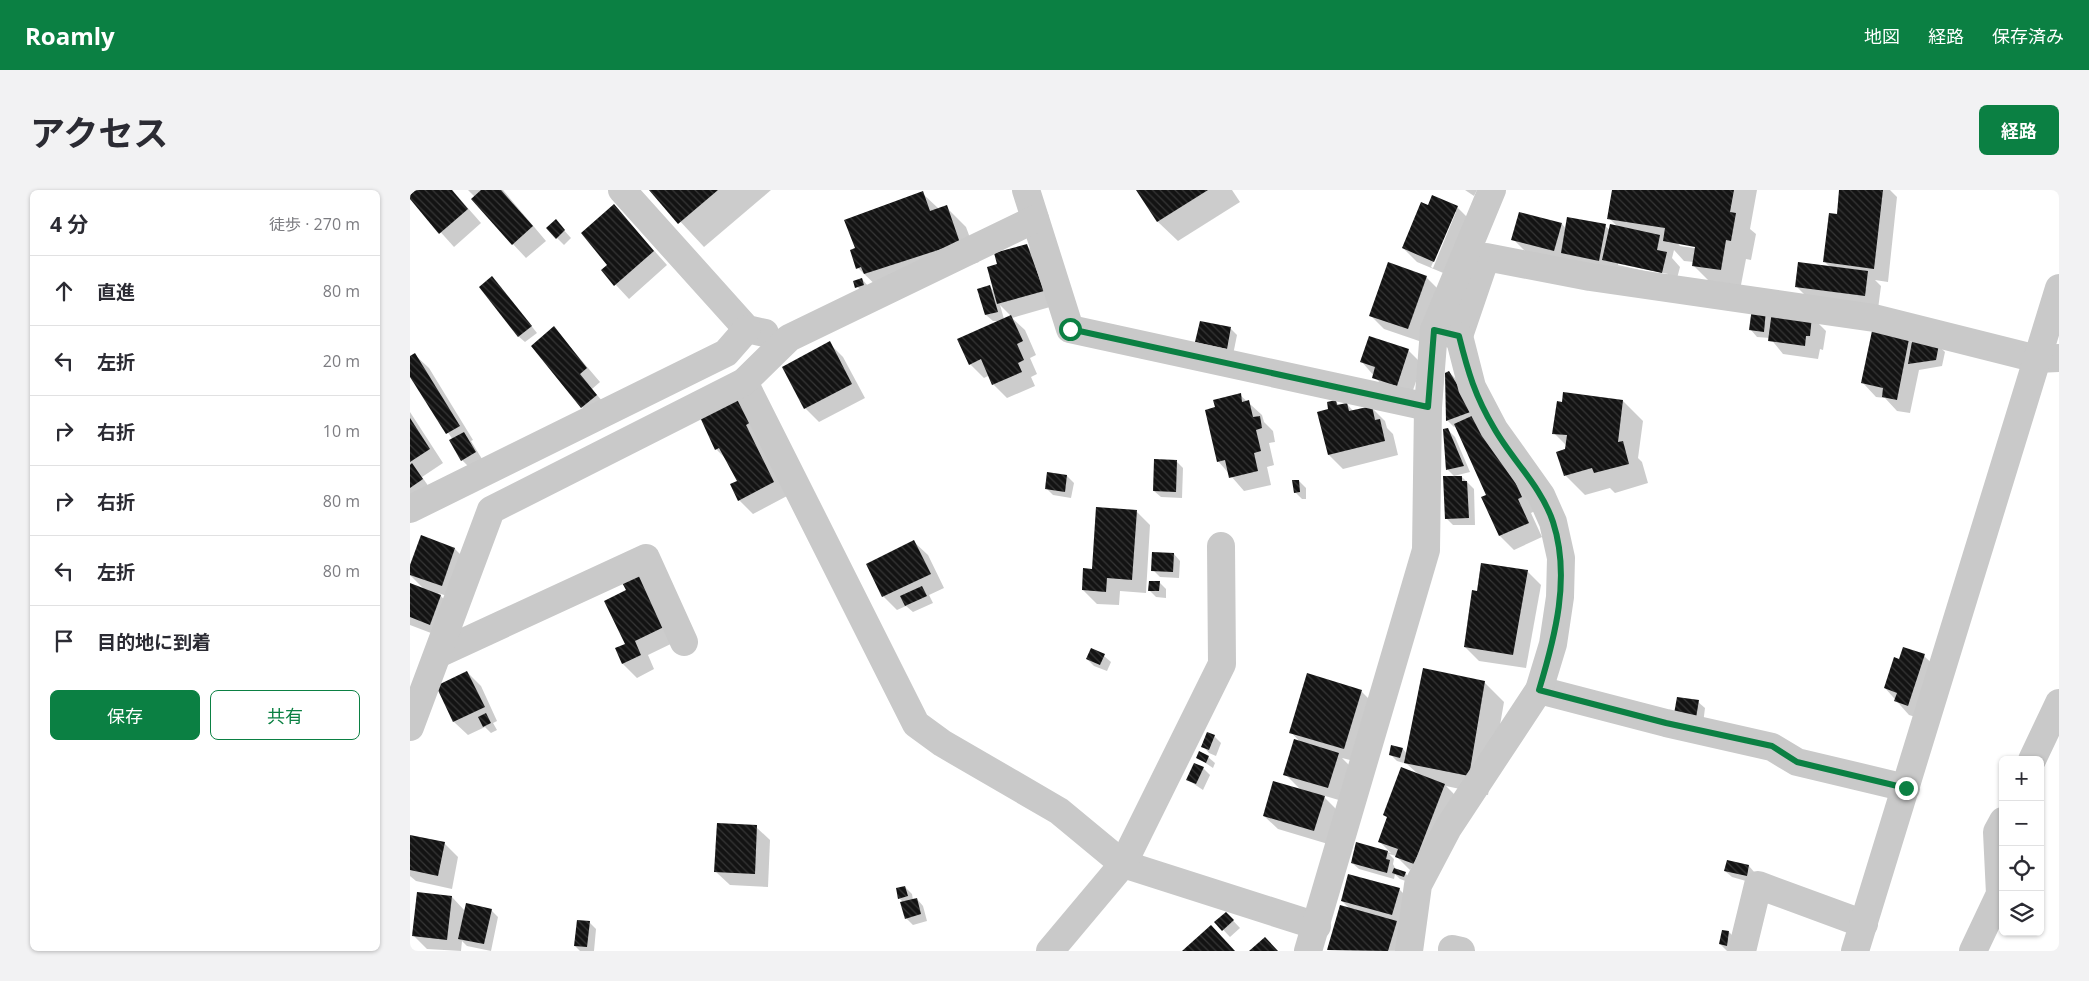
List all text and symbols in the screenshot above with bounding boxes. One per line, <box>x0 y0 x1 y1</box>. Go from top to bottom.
text: Roamly <box>25 19 115 52</box>
text: 地図 <box>1864 24 1900 48</box>
text: 経路 <box>1928 24 1964 48</box>
text: 保存済み <box>1992 24 2064 48</box>
button: 経路 <box>1979 105 2059 155</box>
text: アクセス <box>30 109 168 156</box>
text: 4 分 <box>50 210 88 238</box>
text: 徒歩 · 270 m <box>269 213 360 235</box>
icon: ahead <box>50 277 78 305</box>
text: 直進 <box>97 279 135 305</box>
text: 80 m <box>323 280 360 302</box>
route start <box>1059 318 1082 341</box>
icon: left <box>50 347 78 375</box>
text: 左折 <box>97 349 135 375</box>
text: 20 m <box>323 350 360 372</box>
icon: right <box>50 417 78 445</box>
text: 右折 <box>97 419 135 445</box>
text: 10 m <box>323 420 360 442</box>
icon: right <box>50 487 78 515</box>
text: 右折 <box>97 489 135 515</box>
text: 80 m <box>323 490 360 512</box>
icon: left <box>50 557 78 585</box>
text: 左折 <box>97 559 135 585</box>
text: 80 m <box>323 560 360 582</box>
icon: arrive <box>50 627 78 655</box>
text: 目的地に到着 <box>97 629 211 655</box>
button: 保存 <box>50 690 200 740</box>
button: 共有 <box>210 690 360 740</box>
map controls <box>1999 756 2044 936</box>
button: + <box>1999 756 2044 801</box>
route end <box>1895 777 1918 800</box>
button: − <box>1999 801 2044 846</box>
button: locate <box>1999 846 2044 891</box>
button: layers <box>1999 891 2044 936</box>

